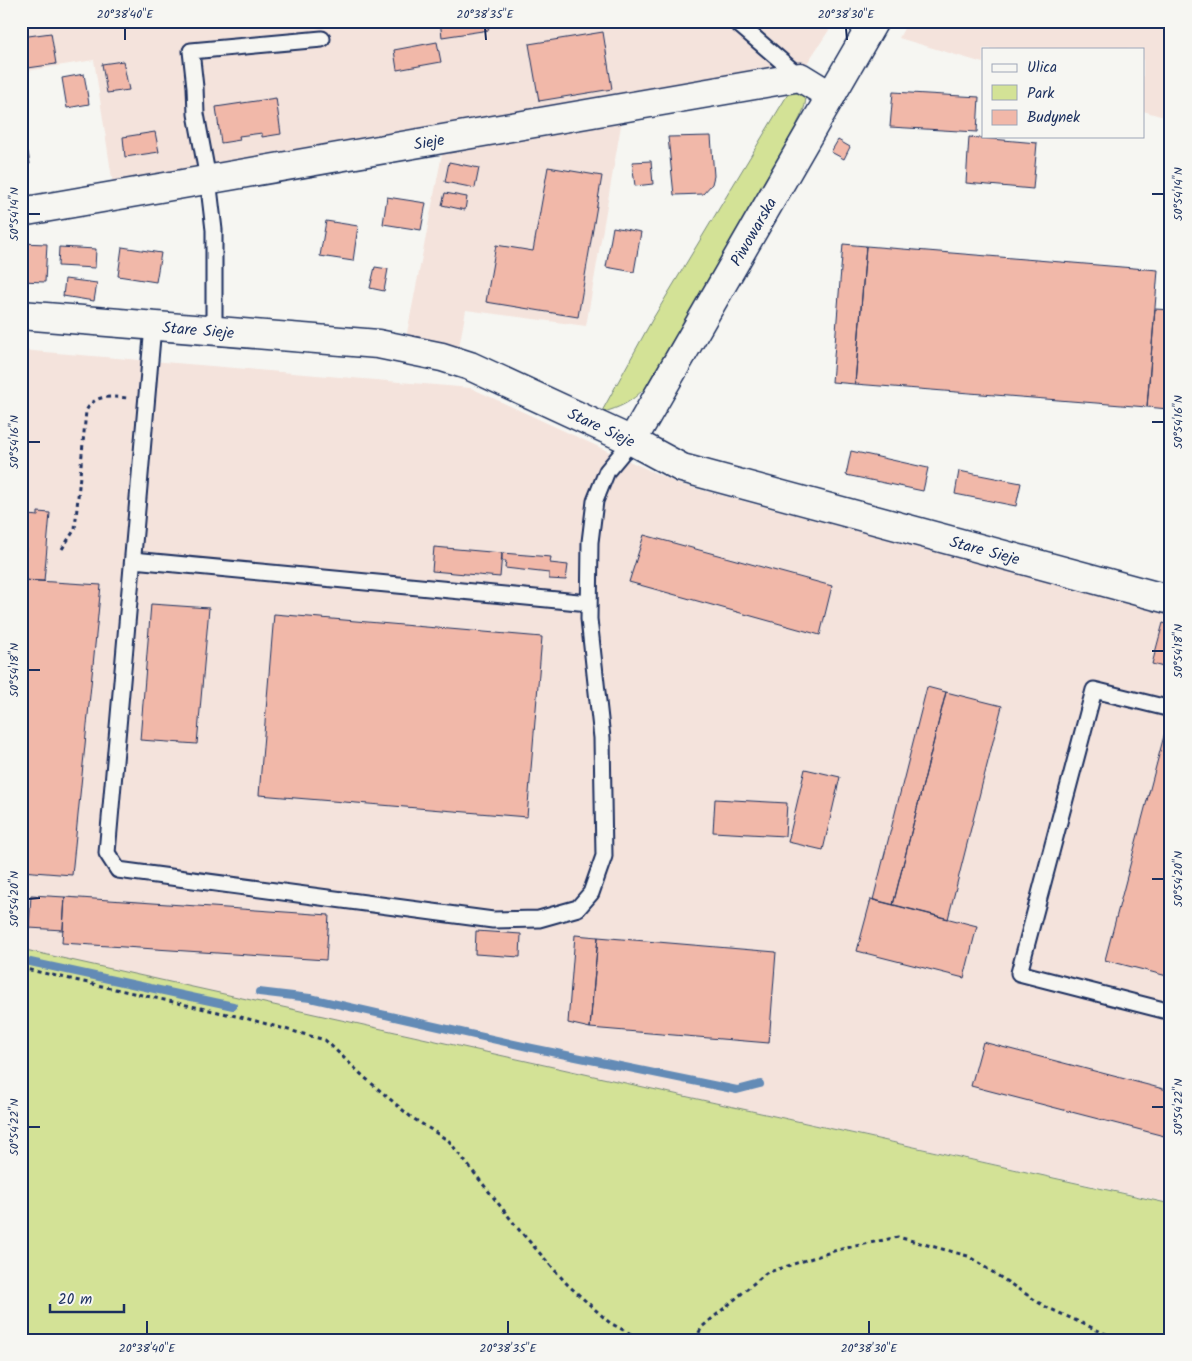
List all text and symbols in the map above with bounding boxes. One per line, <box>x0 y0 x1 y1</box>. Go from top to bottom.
text: 20°38'40"E <box>97 5 154 24</box>
text: 20°38'35"E <box>456 5 515 24</box>
text: 20°38'30"E <box>818 5 875 24</box>
legend <box>982 48 1144 138</box>
text: Ulica <box>1027 56 1057 80</box>
text: Park <box>1027 82 1055 106</box>
text: Budynek <box>1027 106 1081 130</box>
street label: Sieje <box>412 128 446 158</box>
text: 50°54'14"N <box>1169 167 1188 221</box>
text: 50°54'14"N <box>5 187 24 241</box>
street label: Piwowarska <box>724 193 784 271</box>
street label: Stare Sieje <box>161 316 235 346</box>
text: 50°54'16"N <box>1169 395 1188 449</box>
street label: Stare Sieje <box>563 402 639 455</box>
text: 50°54'16"N <box>5 415 24 469</box>
street label: Stare Sieje <box>947 530 1023 573</box>
text: 50°54'18"N <box>1169 624 1188 678</box>
text: 50°54'18"N <box>5 643 24 697</box>
text: 50°54'20"N <box>1169 851 1188 907</box>
text: 50°54'20"N <box>5 871 24 927</box>
text: 50°54'22"N <box>1169 1078 1188 1136</box>
text: 50°54'22"N <box>5 1098 24 1156</box>
scale bar <box>50 1281 124 1313</box>
text: 20 m <box>58 1288 92 1312</box>
text: 20°38'40"E <box>119 1339 176 1358</box>
text: 20°38'35"E <box>479 1339 538 1358</box>
text: 20°38'30"E <box>841 1339 898 1358</box>

